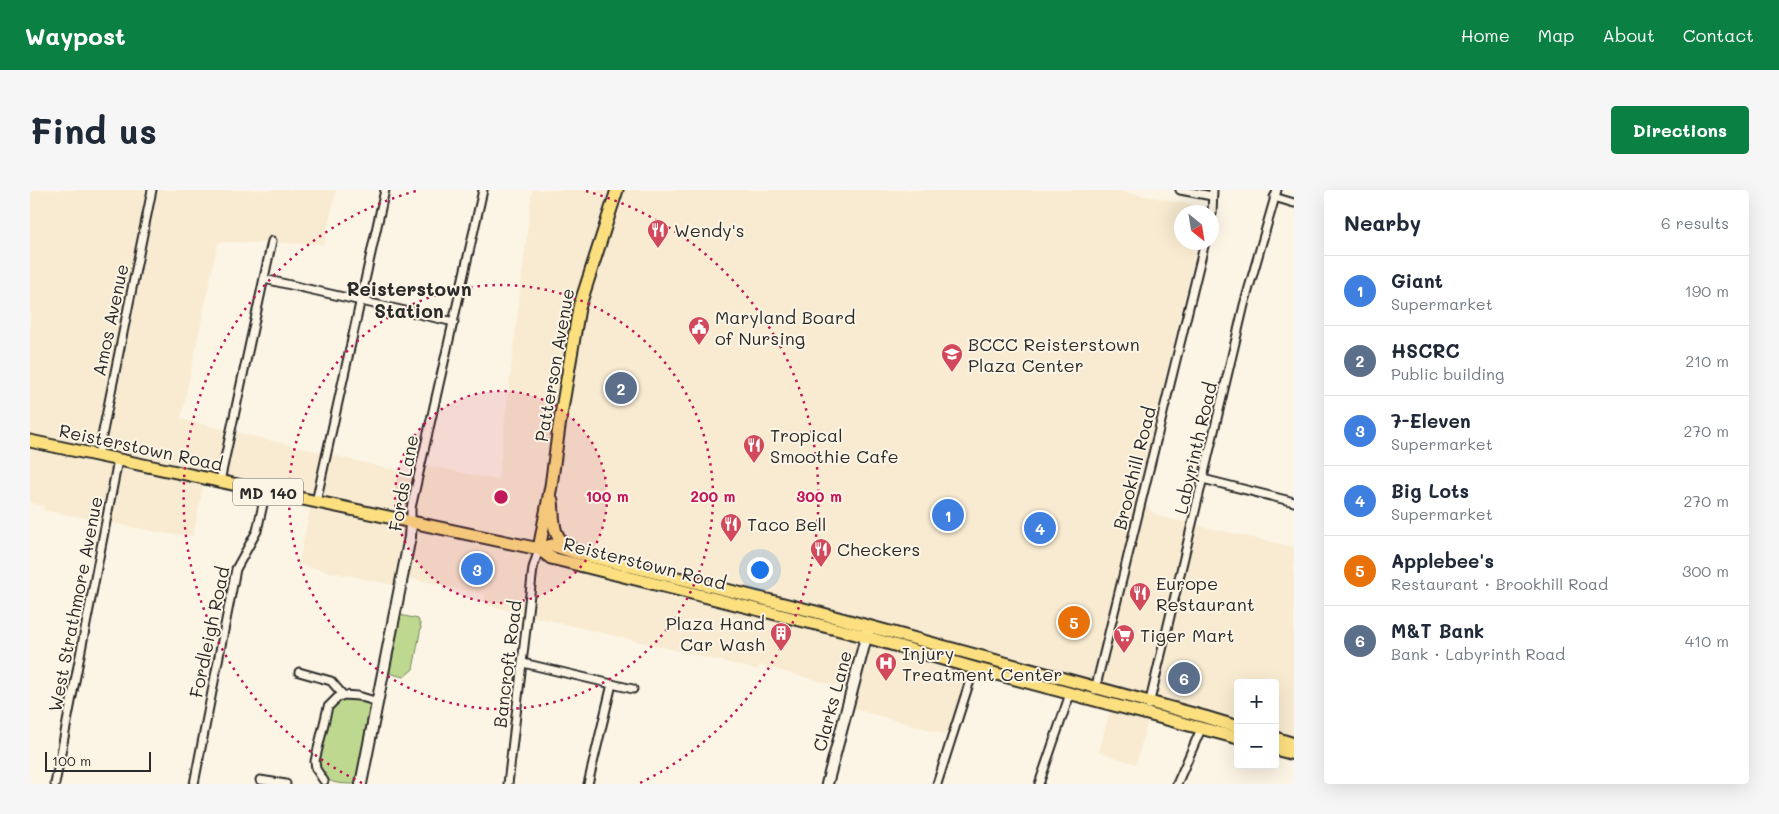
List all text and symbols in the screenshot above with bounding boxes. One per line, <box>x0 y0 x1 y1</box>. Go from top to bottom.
text: Waypost <box>25 20 126 51</box>
text: Home <box>1461 23 1510 47</box>
text: Map <box>1538 23 1574 47</box>
text: About <box>1602 23 1655 47</box>
text: Contact <box>1683 23 1754 47</box>
button: Directions <box>1611 106 1749 154</box>
text: Find us <box>30 107 157 153</box>
north arrow <box>1174 205 1219 250</box>
text: Nearby <box>1344 209 1421 236</box>
text: 6 results <box>1661 212 1729 233</box>
restaurant icon: Wendy's <box>646 218 670 249</box>
place label: Wendy's <box>674 218 744 242</box>
street label: Amos Avenue <box>86 262 134 378</box>
text: Giant <box>1391 268 1443 293</box>
district label: Reisterstown Station <box>346 276 472 323</box>
text: 1 <box>1356 280 1364 301</box>
text: 190 m <box>1685 280 1729 301</box>
street label: Patterson Avenue <box>529 286 579 444</box>
text: Supermarket <box>1391 293 1493 314</box>
place label: Maryland Board of Nursing <box>715 305 855 350</box>
public building icon: Maryland Board of Nursing <box>687 315 711 346</box>
place label: BCCC Reisterstown Plaza Center <box>968 332 1140 377</box>
text: HSCRC <box>1391 338 1460 363</box>
school or university icon: BCCC Reisterstown Plaza Center <box>940 342 964 373</box>
text: 2 <box>1356 350 1364 371</box>
text: 210 m <box>1685 350 1729 371</box>
text: Public building <box>1391 363 1504 384</box>
pin: 2 <box>605 369 637 407</box>
street label: Labyrinth Road <box>1168 380 1222 516</box>
street label: Brookhill Road <box>1107 404 1161 532</box>
text: 7-Eleven <box>1391 408 1471 433</box>
street label: Reisterstown Road <box>57 418 225 476</box>
text: 3 <box>1355 420 1365 441</box>
text: 270 m <box>1683 420 1729 441</box>
place label: Tropical Smoothie Cafe <box>770 423 899 468</box>
street label: Fords Lane <box>383 433 423 533</box>
restaurant icon: Tropical Smoothie Cafe <box>742 433 766 464</box>
text: Supermarket <box>1391 433 1493 454</box>
road number: MD 140 <box>233 478 303 506</box>
text: Big Lots <box>1391 478 1469 503</box>
text: 100 m <box>585 486 629 506</box>
text: 200 m <box>691 486 736 506</box>
text: 300 m <box>796 486 842 506</box>
centre of rings <box>492 488 510 506</box>
text: 4 <box>1355 490 1365 511</box>
text: 270 m <box>1683 490 1729 511</box>
street label: West Strathmore Avenue <box>42 494 108 714</box>
pin: 1 <box>932 496 964 534</box>
text: Supermarket <box>1391 503 1493 524</box>
pin: 4 <box>1024 509 1056 547</box>
restaurant icon: Taco Bell <box>719 512 743 543</box>
place label: Taco Bell <box>747 512 827 536</box>
street label: Reisterstown Road <box>561 531 729 595</box>
restaurant icon: Checkers <box>809 537 833 568</box>
place label: Checkers <box>837 537 920 561</box>
text: Applebee's <box>1391 548 1494 573</box>
pin: 3 <box>461 550 493 588</box>
your location <box>747 557 773 583</box>
text: 5 <box>1355 560 1365 581</box>
text: 300 m <box>1682 560 1729 581</box>
street label: Fordleigh Road <box>183 564 235 700</box>
place label: Europe Restaurant <box>1156 571 1255 616</box>
text: Restaurant · Brookhill Road <box>1391 573 1608 594</box>
restaurant icon: Europe Restaurant <box>1128 581 1152 612</box>
street label: Bancroft Road <box>487 599 527 729</box>
pin: 5 <box>1058 603 1090 641</box>
place label: Plaza Hand Car Wash <box>666 611 765 656</box>
text: M&T Bank <box>1391 618 1484 643</box>
building icon: Plaza Hand Car Wash <box>769 621 793 652</box>
supermarket icon: Tiger Mart <box>1112 623 1136 654</box>
place label: Tiger Mart <box>1140 623 1234 647</box>
text: 6 <box>1355 630 1365 651</box>
text: 410 m <box>1685 630 1729 651</box>
place label: Injury Treatment Center <box>902 641 1063 686</box>
text: Bank · Labyrinth Road <box>1391 643 1565 664</box>
street label: Clarks Lane <box>807 648 857 754</box>
hospital icon: Injury Treatment Center <box>874 651 898 682</box>
pin: 6 <box>1168 659 1200 697</box>
map controls <box>1234 679 1279 769</box>
button: + <box>1234 679 1279 724</box>
button: − <box>1234 724 1279 769</box>
scale bar <box>45 749 151 772</box>
text: 100 m <box>52 751 91 770</box>

